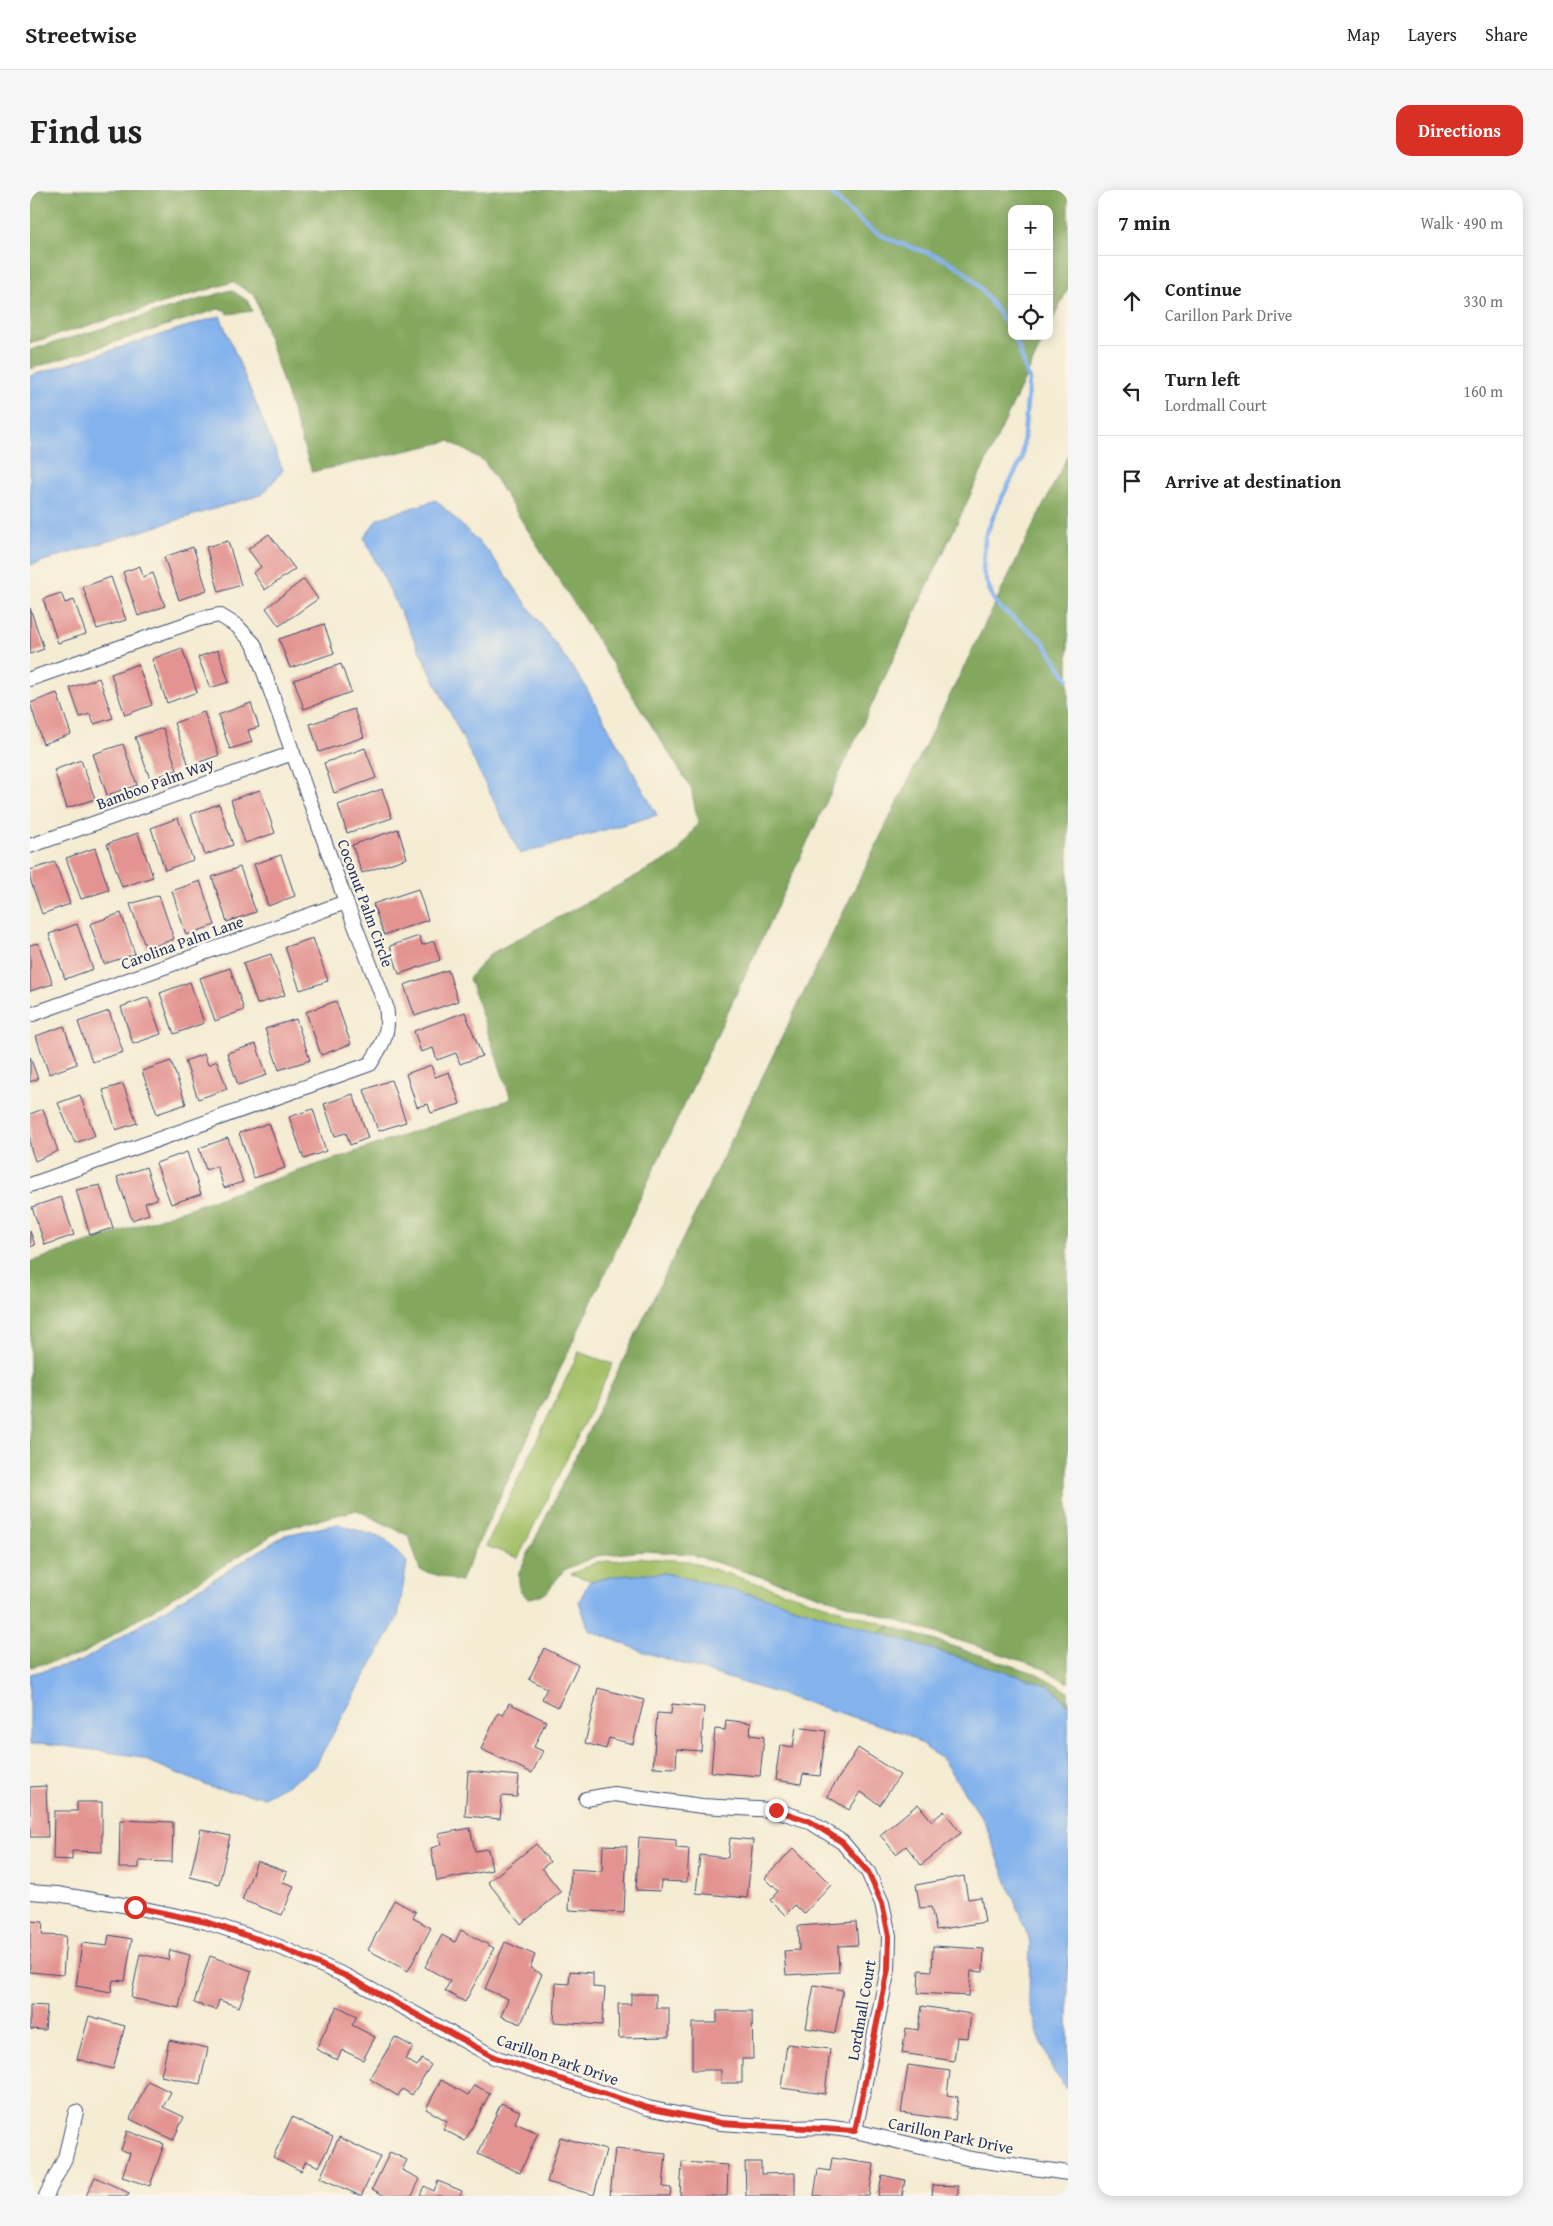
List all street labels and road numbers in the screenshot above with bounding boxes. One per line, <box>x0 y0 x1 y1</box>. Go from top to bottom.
street label: Bamboo Palm Way <box>93 751 217 815</box>
street label: Coconut Palm Circle <box>332 836 400 970</box>
street label: Carolina Palm Lane <box>117 909 247 975</box>
street label: Lordmall Court <box>840 1957 882 2062</box>
street label: Carillon Park Drive <box>494 2027 622 2091</box>
street label: Carillon Park Drive <box>886 2110 1016 2160</box>

